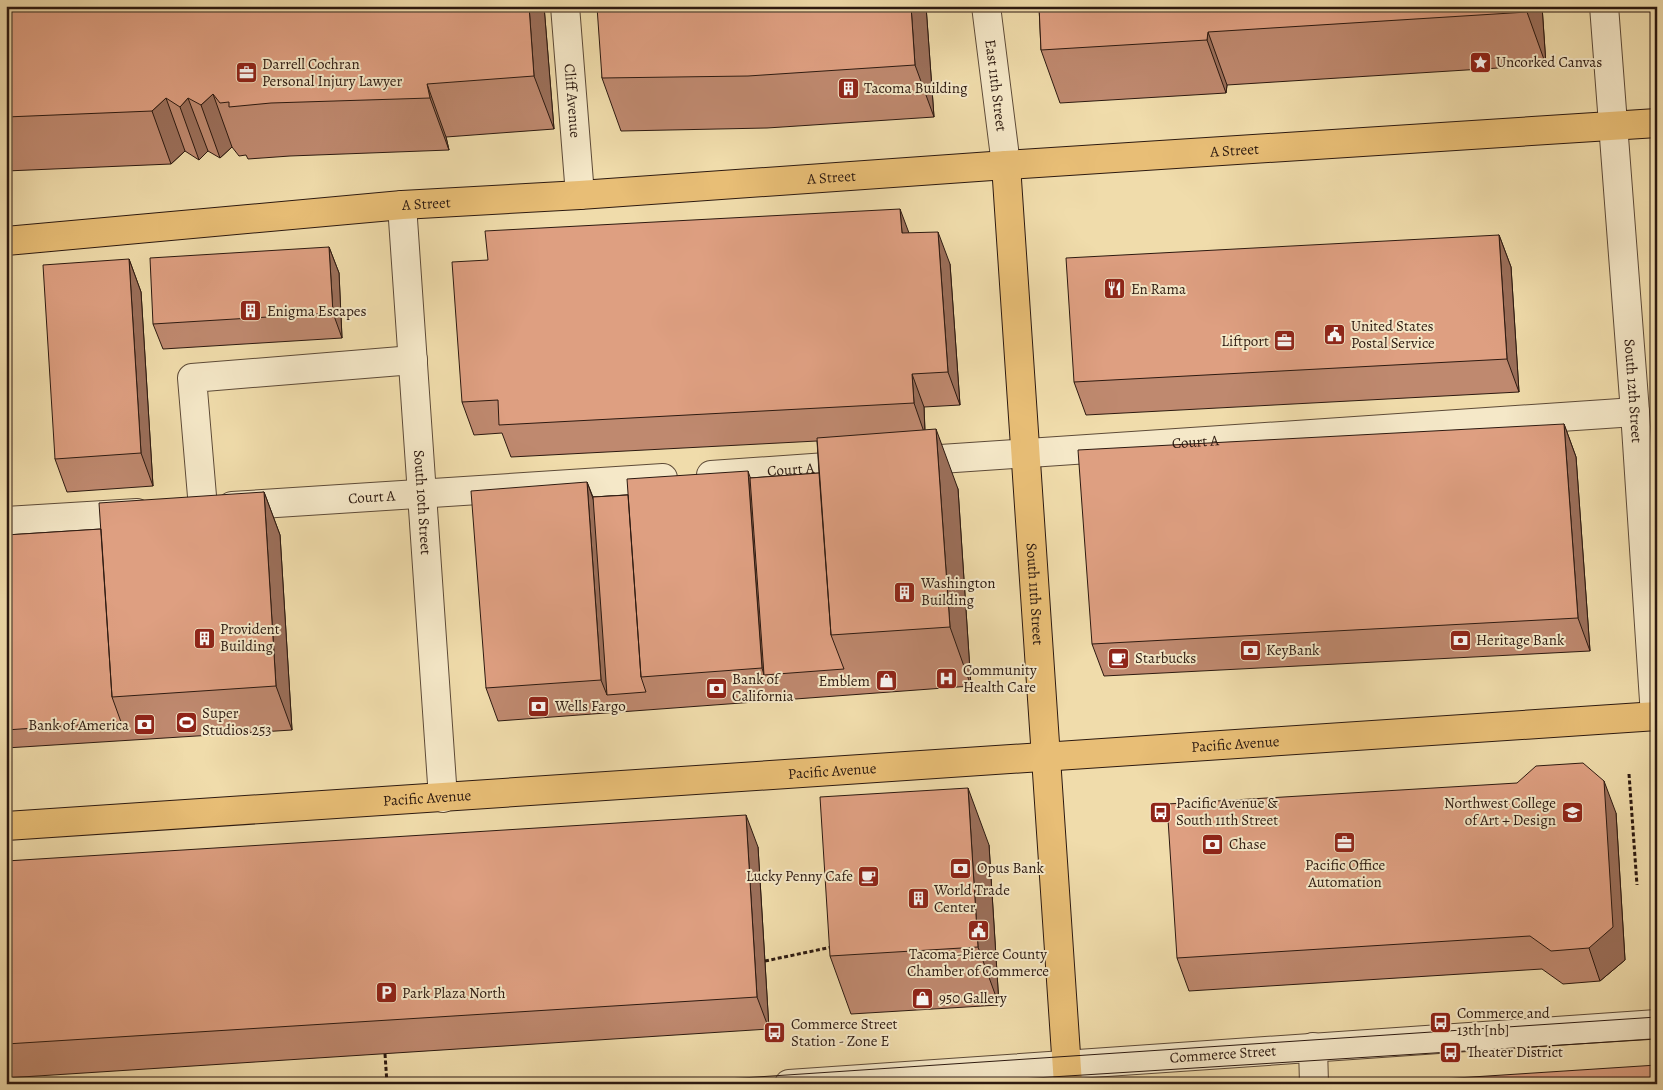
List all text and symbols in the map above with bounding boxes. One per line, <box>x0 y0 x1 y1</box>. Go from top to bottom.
street label: East 11th Street <box>980 38 1012 133</box>
place icon: Uncorked Canvas <box>1468 50 1492 74</box>
place label: Uncorked Canvas <box>1496 52 1602 72</box>
place label: Darrell Cochran Personal Injury Lawyer <box>262 54 402 91</box>
office icon: Darrell Cochran Personal Injury Lawyer <box>234 61 258 85</box>
street label: Cliff Avenue <box>560 63 585 139</box>
building icon: Tacoma Building <box>836 76 860 100</box>
place label: Tacoma Building <box>864 78 968 98</box>
street label: A Street <box>1209 139 1260 162</box>
street label: A Street <box>805 166 856 189</box>
street label: A Street <box>400 192 451 215</box>
restaurant icon: En Rama <box>1103 277 1127 301</box>
place label: En Rama <box>1131 279 1186 299</box>
building icon: Enigma Escapes <box>239 299 263 323</box>
place label: Enigma Escapes <box>267 301 367 321</box>
place label: United States Postal Service <box>1351 316 1435 353</box>
public building icon: United States Postal Service <box>1323 323 1347 347</box>
office icon: Liftport <box>1273 329 1297 353</box>
place label: Liftport <box>1221 331 1269 351</box>
street label: South 12th Street <box>1619 338 1647 444</box>
street label: Court A <box>1171 430 1220 453</box>
street label: South 10th Street <box>409 449 436 556</box>
street label: Court A <box>767 458 815 481</box>
street label: Court A <box>348 485 396 508</box>
street label: South 11th Street <box>1022 542 1048 646</box>
place label: Washington Building <box>920 573 995 610</box>
building icon: Washington Building <box>893 580 917 604</box>
place label: Provident Building <box>220 619 280 656</box>
building icon: Provident Building <box>192 626 216 650</box>
bank icon: Heritage Bank <box>1448 628 1472 652</box>
place label: Heritage Bank <box>1476 630 1565 650</box>
bank icon: KeyBank <box>1238 638 1262 662</box>
place label: KeyBank <box>1266 640 1320 660</box>
cafe icon: Starbucks <box>1107 646 1131 670</box>
place label: Starbucks <box>1135 648 1196 668</box>
place label: Community Health Care <box>963 660 1037 697</box>
hospital icon: Community Health Care <box>935 667 959 691</box>
place label: Bank of California <box>732 669 794 706</box>
shop icon: Emblem <box>874 669 898 693</box>
place label: Emblem <box>819 671 871 691</box>
bank icon: Bank of California <box>704 676 728 700</box>
bank icon: Wells Fargo <box>527 694 551 718</box>
place label: Wells Fargo <box>554 696 626 716</box>
place label: Super Studios 253 <box>202 703 272 740</box>
sports icon: Super Studios 253 <box>174 710 198 734</box>
bank icon: Bank of America <box>133 713 157 737</box>
place label: Bank of America <box>28 715 129 735</box>
street label: Pacific Avenue <box>1190 731 1280 757</box>
street label: Pacific Avenue <box>787 758 877 784</box>
street label: Pacific Avenue <box>382 785 472 811</box>
place label: Pacific Avenue & South 11th Street <box>1176 793 1278 830</box>
place label: Northwest College of Art + Design <box>1444 793 1556 830</box>
bus stop icon: Pacific Avenue & South 11th Street <box>1148 800 1172 824</box>
school or university icon: Northwest College of Art + Design <box>1560 800 1584 824</box>
office icon: Pacific Office Automation <box>1333 830 1357 854</box>
bank icon: Chase <box>1201 832 1225 856</box>
place label: Chase <box>1229 834 1266 854</box>
place label: Pacific Office Automation <box>1305 855 1385 892</box>
bank icon: Opus Bank <box>949 856 973 880</box>
place label: Opus Bank <box>977 858 1045 878</box>
cafe icon: Lucky Penny Cafe <box>857 864 881 888</box>
place label: Lucky Penny Cafe <box>746 866 853 886</box>
place label: World Trade Center <box>933 880 1010 917</box>
building icon: World Trade Center <box>906 887 930 911</box>
public building icon: Tacoma-Pierce County Chamber of Commerce <box>966 919 990 943</box>
place label: Tacoma-Pierce County Chamber of Commerce <box>907 944 1049 981</box>
parking icon: Park Plaza North <box>374 981 398 1005</box>
place label: Park Plaza North <box>402 983 506 1003</box>
shop icon: 950 Gallery <box>911 986 935 1010</box>
place label: 950 Gallery <box>939 988 1007 1008</box>
place label: Commerce and 13th [nb] <box>1457 1003 1551 1040</box>
bus stop icon: Commerce and 13th [nb] <box>1429 1010 1453 1034</box>
place label: Commerce Street Station - Zone E <box>791 1014 898 1051</box>
bus stop icon: Commerce Street Station - Zone E <box>763 1021 787 1045</box>
street label: Commerce Street <box>1169 1040 1277 1068</box>
bus stop icon: Theater District <box>1439 1040 1463 1064</box>
place label: Theater District <box>1467 1042 1563 1062</box>

